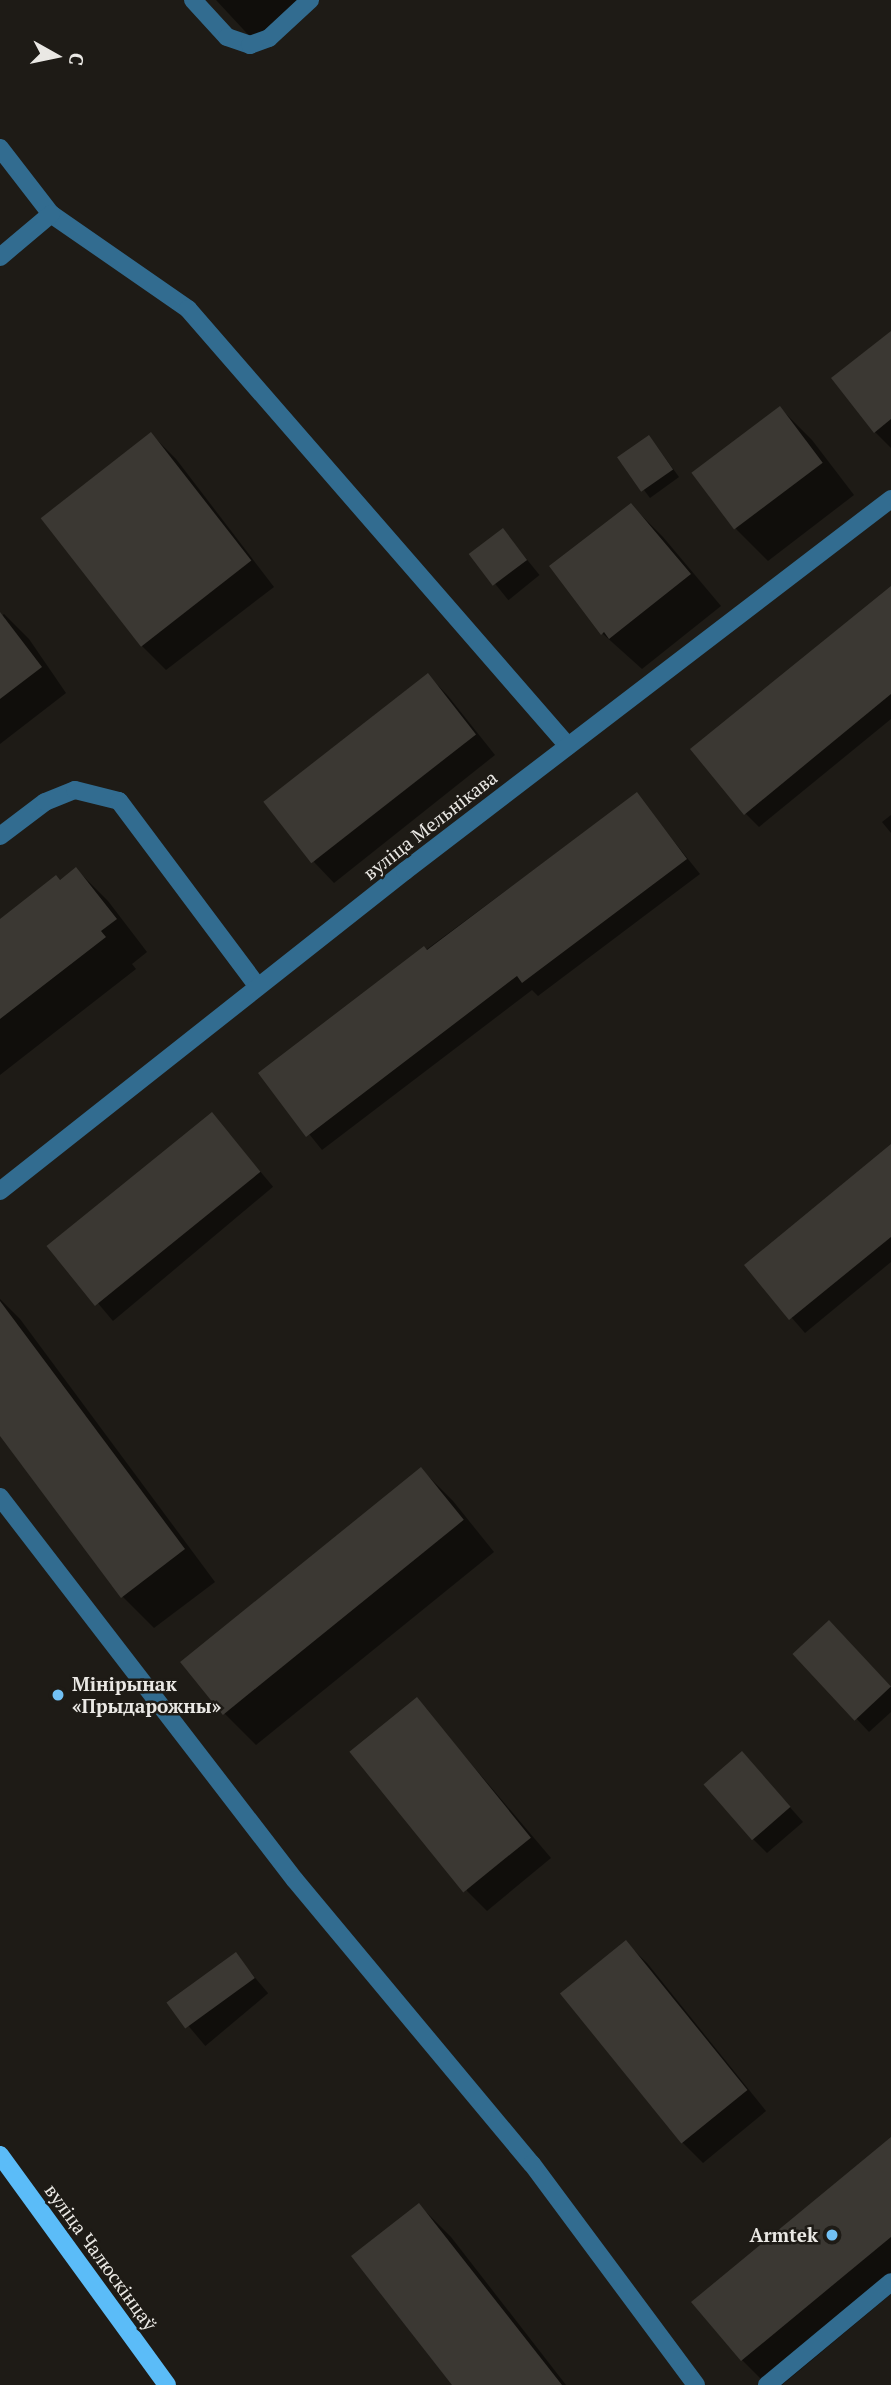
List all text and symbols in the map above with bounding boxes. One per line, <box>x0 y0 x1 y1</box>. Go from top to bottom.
north arrow <box>21 21 91 91</box>
text: С <box>64 51 91 67</box>
street label: вуліца Мельнікава <box>359 766 501 884</box>
place label: Мінірынак «Прыдарожны» <box>72 1673 221 1717</box>
marker: Мінірынак «Прыдарожны» <box>50 1687 66 1703</box>
street label: вуліца Чалюскінцаў <box>40 2179 162 2335</box>
place label: Armtek <box>750 2224 818 2246</box>
marker: Armtek <box>824 2227 840 2243</box>

